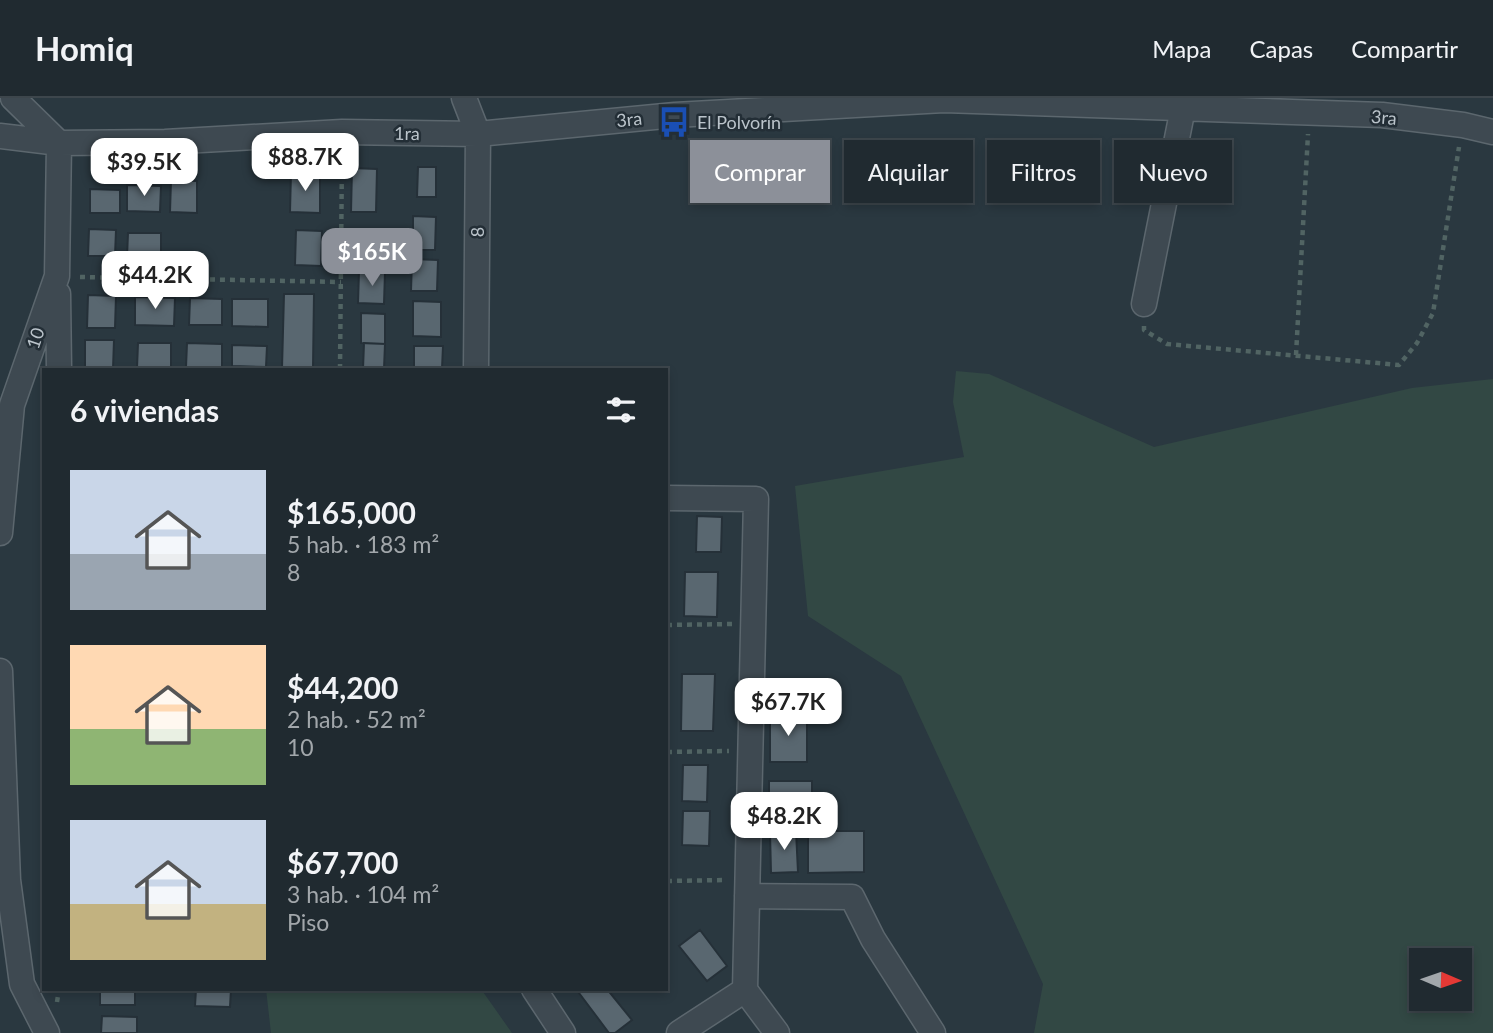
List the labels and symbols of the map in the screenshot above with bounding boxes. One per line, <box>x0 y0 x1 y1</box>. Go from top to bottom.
bus stop icon: El Polvorín <box>657 105 691 139</box>
street label: 3ra <box>1370 105 1398 129</box>
street label: 3ra <box>615 107 643 131</box>
place label: El Polvorín <box>697 111 781 133</box>
street label: 1ra <box>394 122 420 144</box>
pin: $88.7K <box>248 134 362 193</box>
pin: $39.5K <box>87 139 201 198</box>
street label: 8 <box>466 227 488 237</box>
pin: $165K <box>323 228 421 288</box>
pin: $44.2K <box>98 252 212 311</box>
street label: 10 <box>21 325 49 351</box>
pin: $67.7K <box>731 678 845 738</box>
pin: $48.2K <box>727 792 841 852</box>
north arrow <box>1409 948 1472 1012</box>

